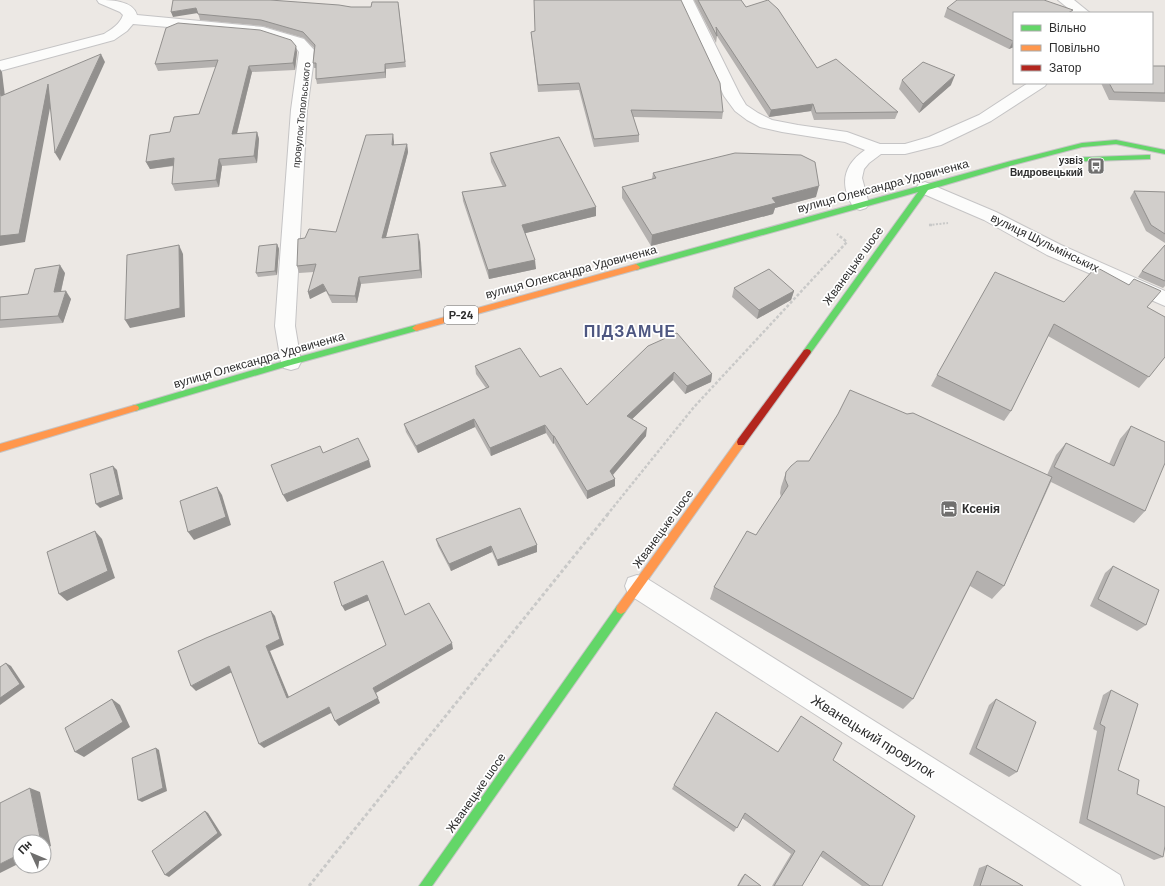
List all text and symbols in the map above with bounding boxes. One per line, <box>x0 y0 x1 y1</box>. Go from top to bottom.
legend <box>1013 12 1153 84</box>
text: Вільно <box>1049 20 1087 34</box>
text: Повільно <box>1049 40 1100 54</box>
text: Затор <box>1049 60 1082 75</box>
street label: провулок Топольського <box>289 61 313 168</box>
place label: узвіз Видровецький <box>1010 154 1083 178</box>
street label: вулиця Олександра Удовиченка <box>796 155 971 216</box>
bus stop icon: узвіз Видровецький <box>1086 156 1106 176</box>
street label: вулиця Шульмінських <box>988 210 1102 275</box>
street label: Жванецьке шосе <box>819 223 886 308</box>
street label: вулиця Олександра Удовиченка <box>484 241 659 302</box>
road number: Р-24 <box>444 306 478 324</box>
district label: ПІДЗАМЧЕ <box>584 321 676 340</box>
street label: вулиця Олександра Удовиченка <box>172 328 346 391</box>
street label: Жванецьке шосе <box>629 486 696 571</box>
hotel icon: Ксенія <box>939 499 959 519</box>
place label: Ксенія <box>962 501 1000 515</box>
street label: Жванецький провулок <box>808 691 939 781</box>
street label: Жванецьке шосе <box>443 750 509 835</box>
north arrow <box>12 834 52 874</box>
text: Пн <box>15 837 34 856</box>

